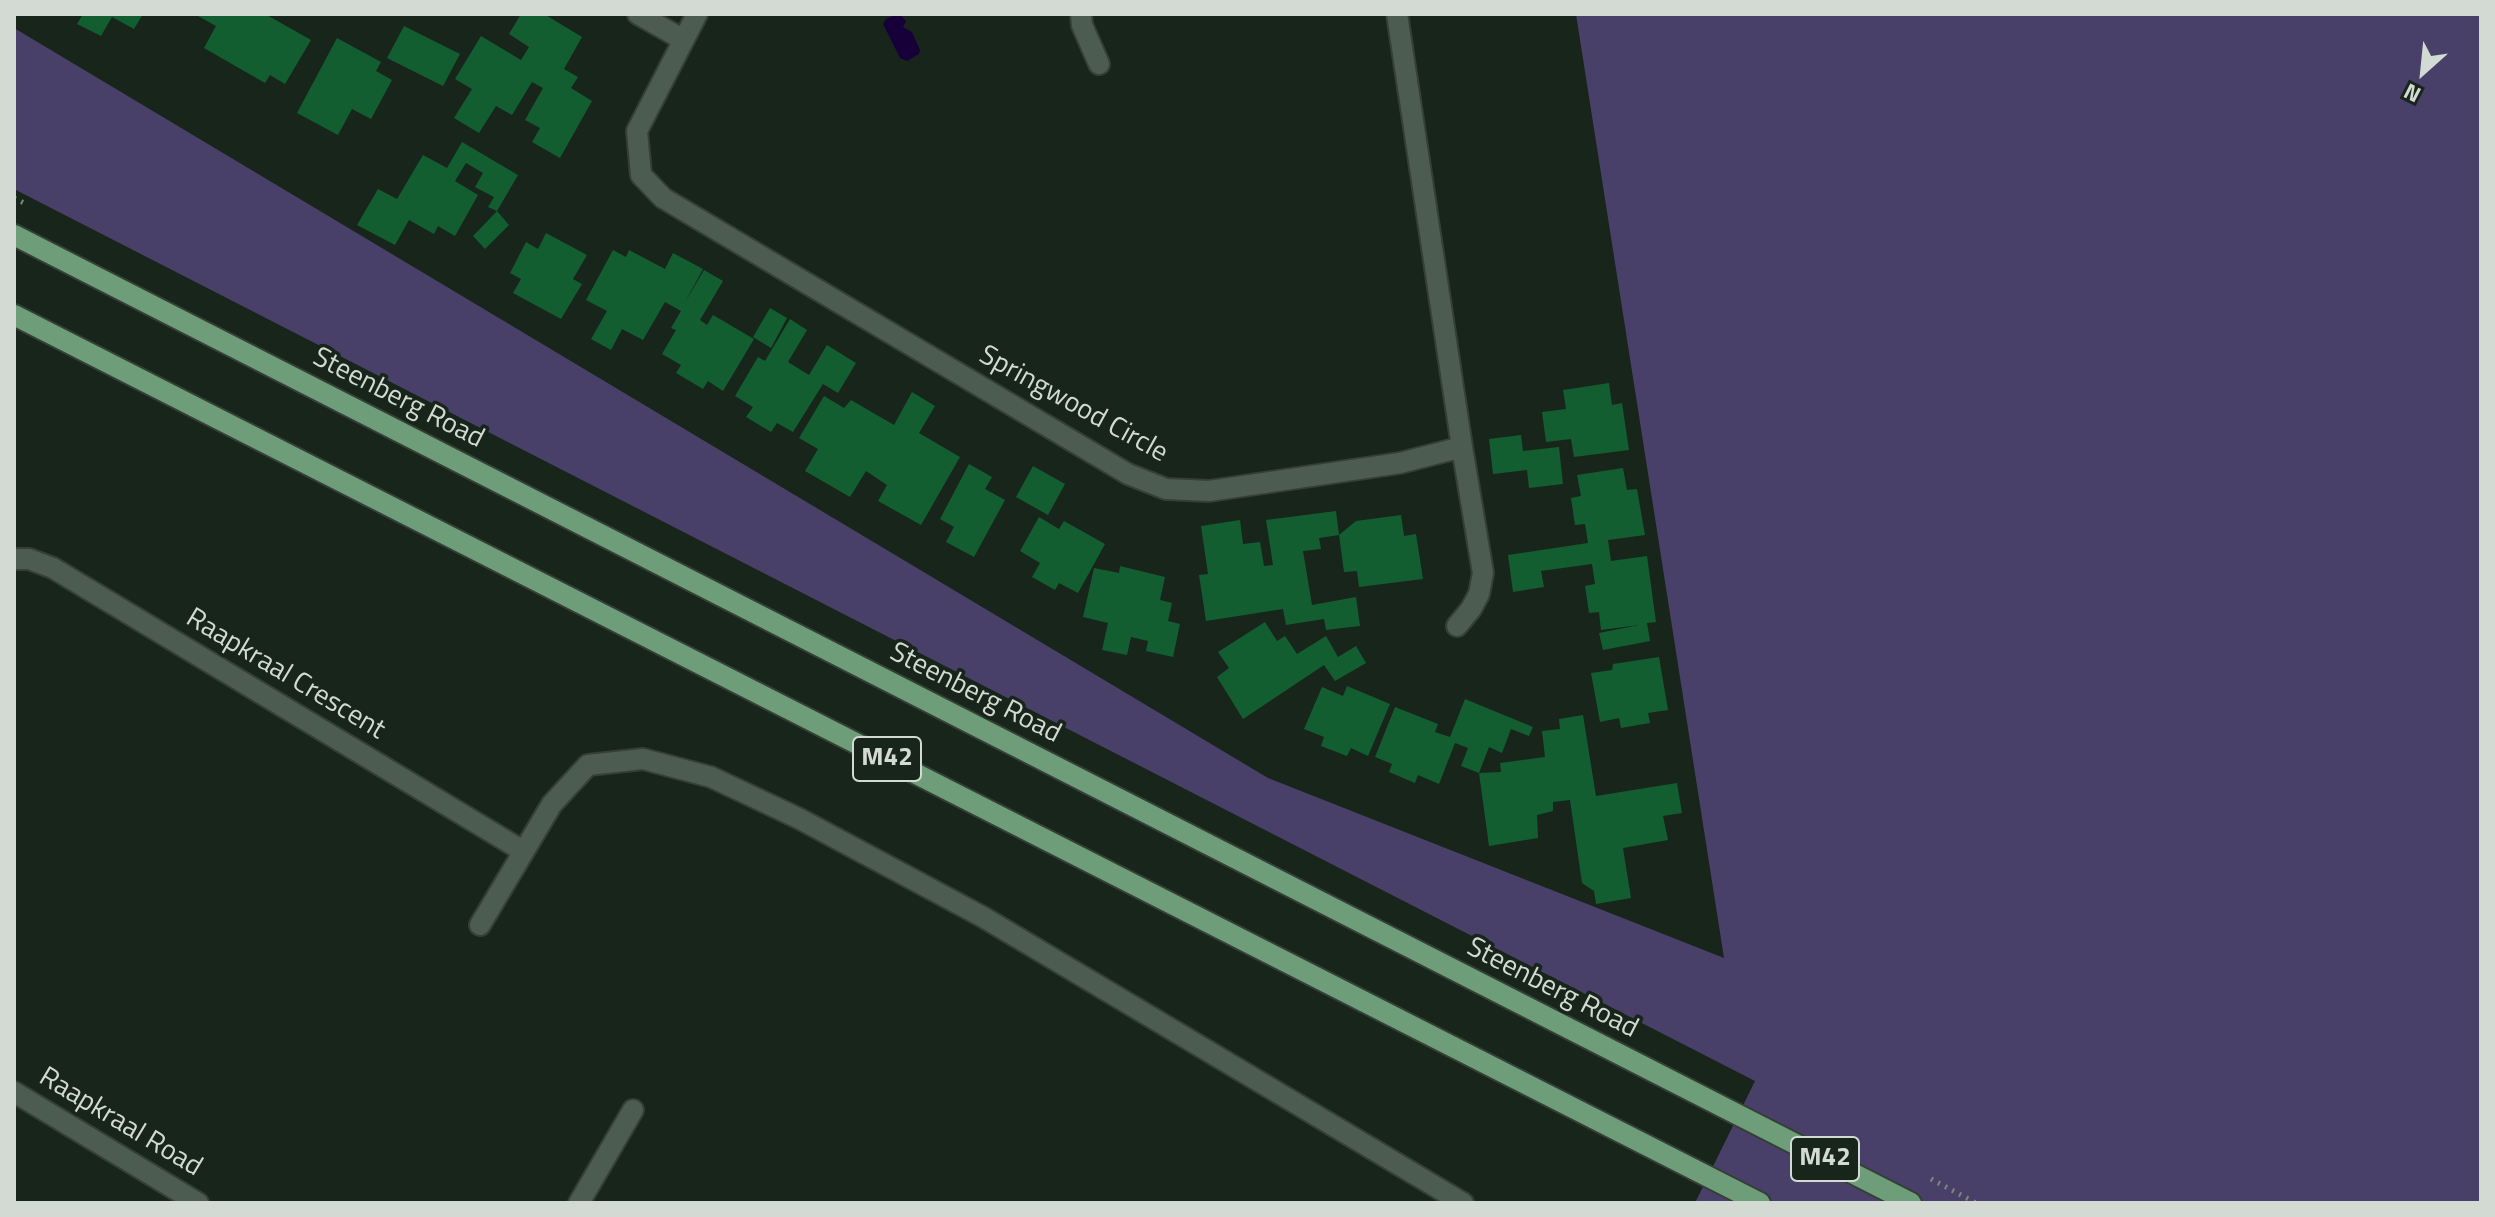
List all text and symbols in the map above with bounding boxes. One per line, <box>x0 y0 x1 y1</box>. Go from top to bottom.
north arrow <box>2383 32 2463 112</box>
text: N <box>2398 75 2427 112</box>
street label: Springwood Circle <box>973 339 1173 471</box>
street label: Steenberg Road <box>307 341 489 457</box>
street label: Raapkraal Crescent <box>179 602 391 748</box>
street label: Steenberg Road <box>884 636 1066 752</box>
road number: M42 <box>853 737 921 781</box>
street label: Steenberg Road <box>1461 931 1643 1047</box>
street label: Raapkraal Road <box>32 1061 208 1185</box>
road number: M42 <box>1791 1137 1859 1181</box>

